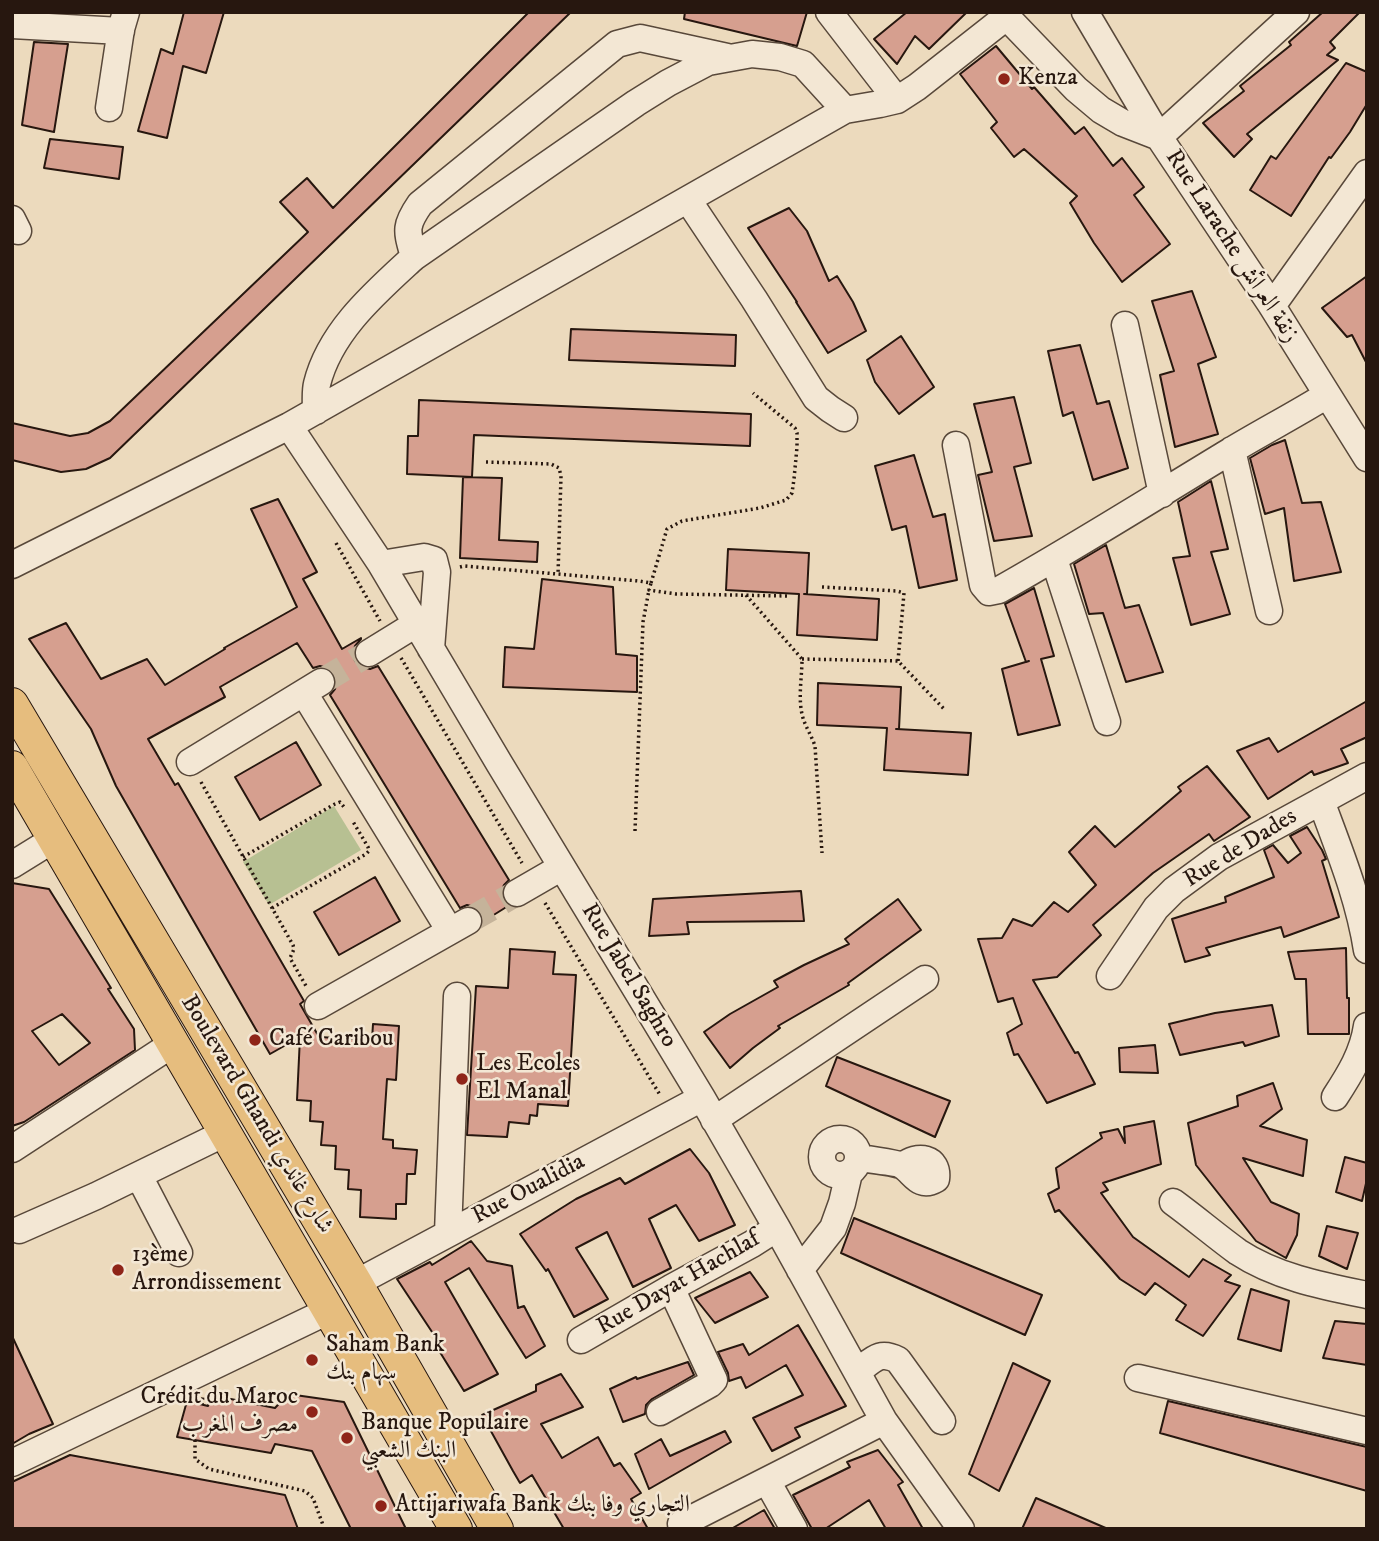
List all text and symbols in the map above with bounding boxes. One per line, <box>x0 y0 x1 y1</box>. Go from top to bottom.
place label: Kenza <box>1018 65 1078 93</box>
marker: Kenza <box>996 71 1012 87</box>
street label: Rue Larache زنقة العرائش <box>1158 145 1304 349</box>
street label: Rue de Dades <box>1179 803 1303 895</box>
street label: Rue Jabel Saghro <box>574 899 682 1053</box>
street label: Boulevard Ghandi شارع غاندي <box>173 990 339 1240</box>
place label: Café Caribou <box>269 1026 394 1054</box>
marker: Café Caribou <box>247 1032 263 1048</box>
place label: Les Ecoles El Manal <box>476 1051 580 1107</box>
marker: Les Ecoles El Manal <box>454 1071 470 1087</box>
street label: Rue Oualidia <box>468 1148 590 1232</box>
street label: Rue Dayat Hachlaf <box>592 1226 766 1342</box>
place label: 13ème Arrondissement <box>132 1242 281 1298</box>
marker: 13ème Arrondissement <box>110 1262 126 1278</box>
place label: Saham Bank سهام بنك <box>326 1332 445 1388</box>
marker: Saham Bank سهام بنك <box>304 1352 320 1368</box>
place label: Crédit du Maroc مصرف المغرب <box>141 1384 298 1440</box>
marker: Crédit du Maroc مصرف المغرب <box>304 1404 320 1420</box>
place label: Banque Populaire البنك الشعبي <box>361 1410 529 1466</box>
marker: Banque Populaire البنك الشعبي <box>339 1430 355 1446</box>
place label: Attijariwafa Bank التجاري وفا بنك <box>395 1492 690 1520</box>
marker: Attijariwafa Bank التجاري وفا بنك <box>373 1498 389 1514</box>

